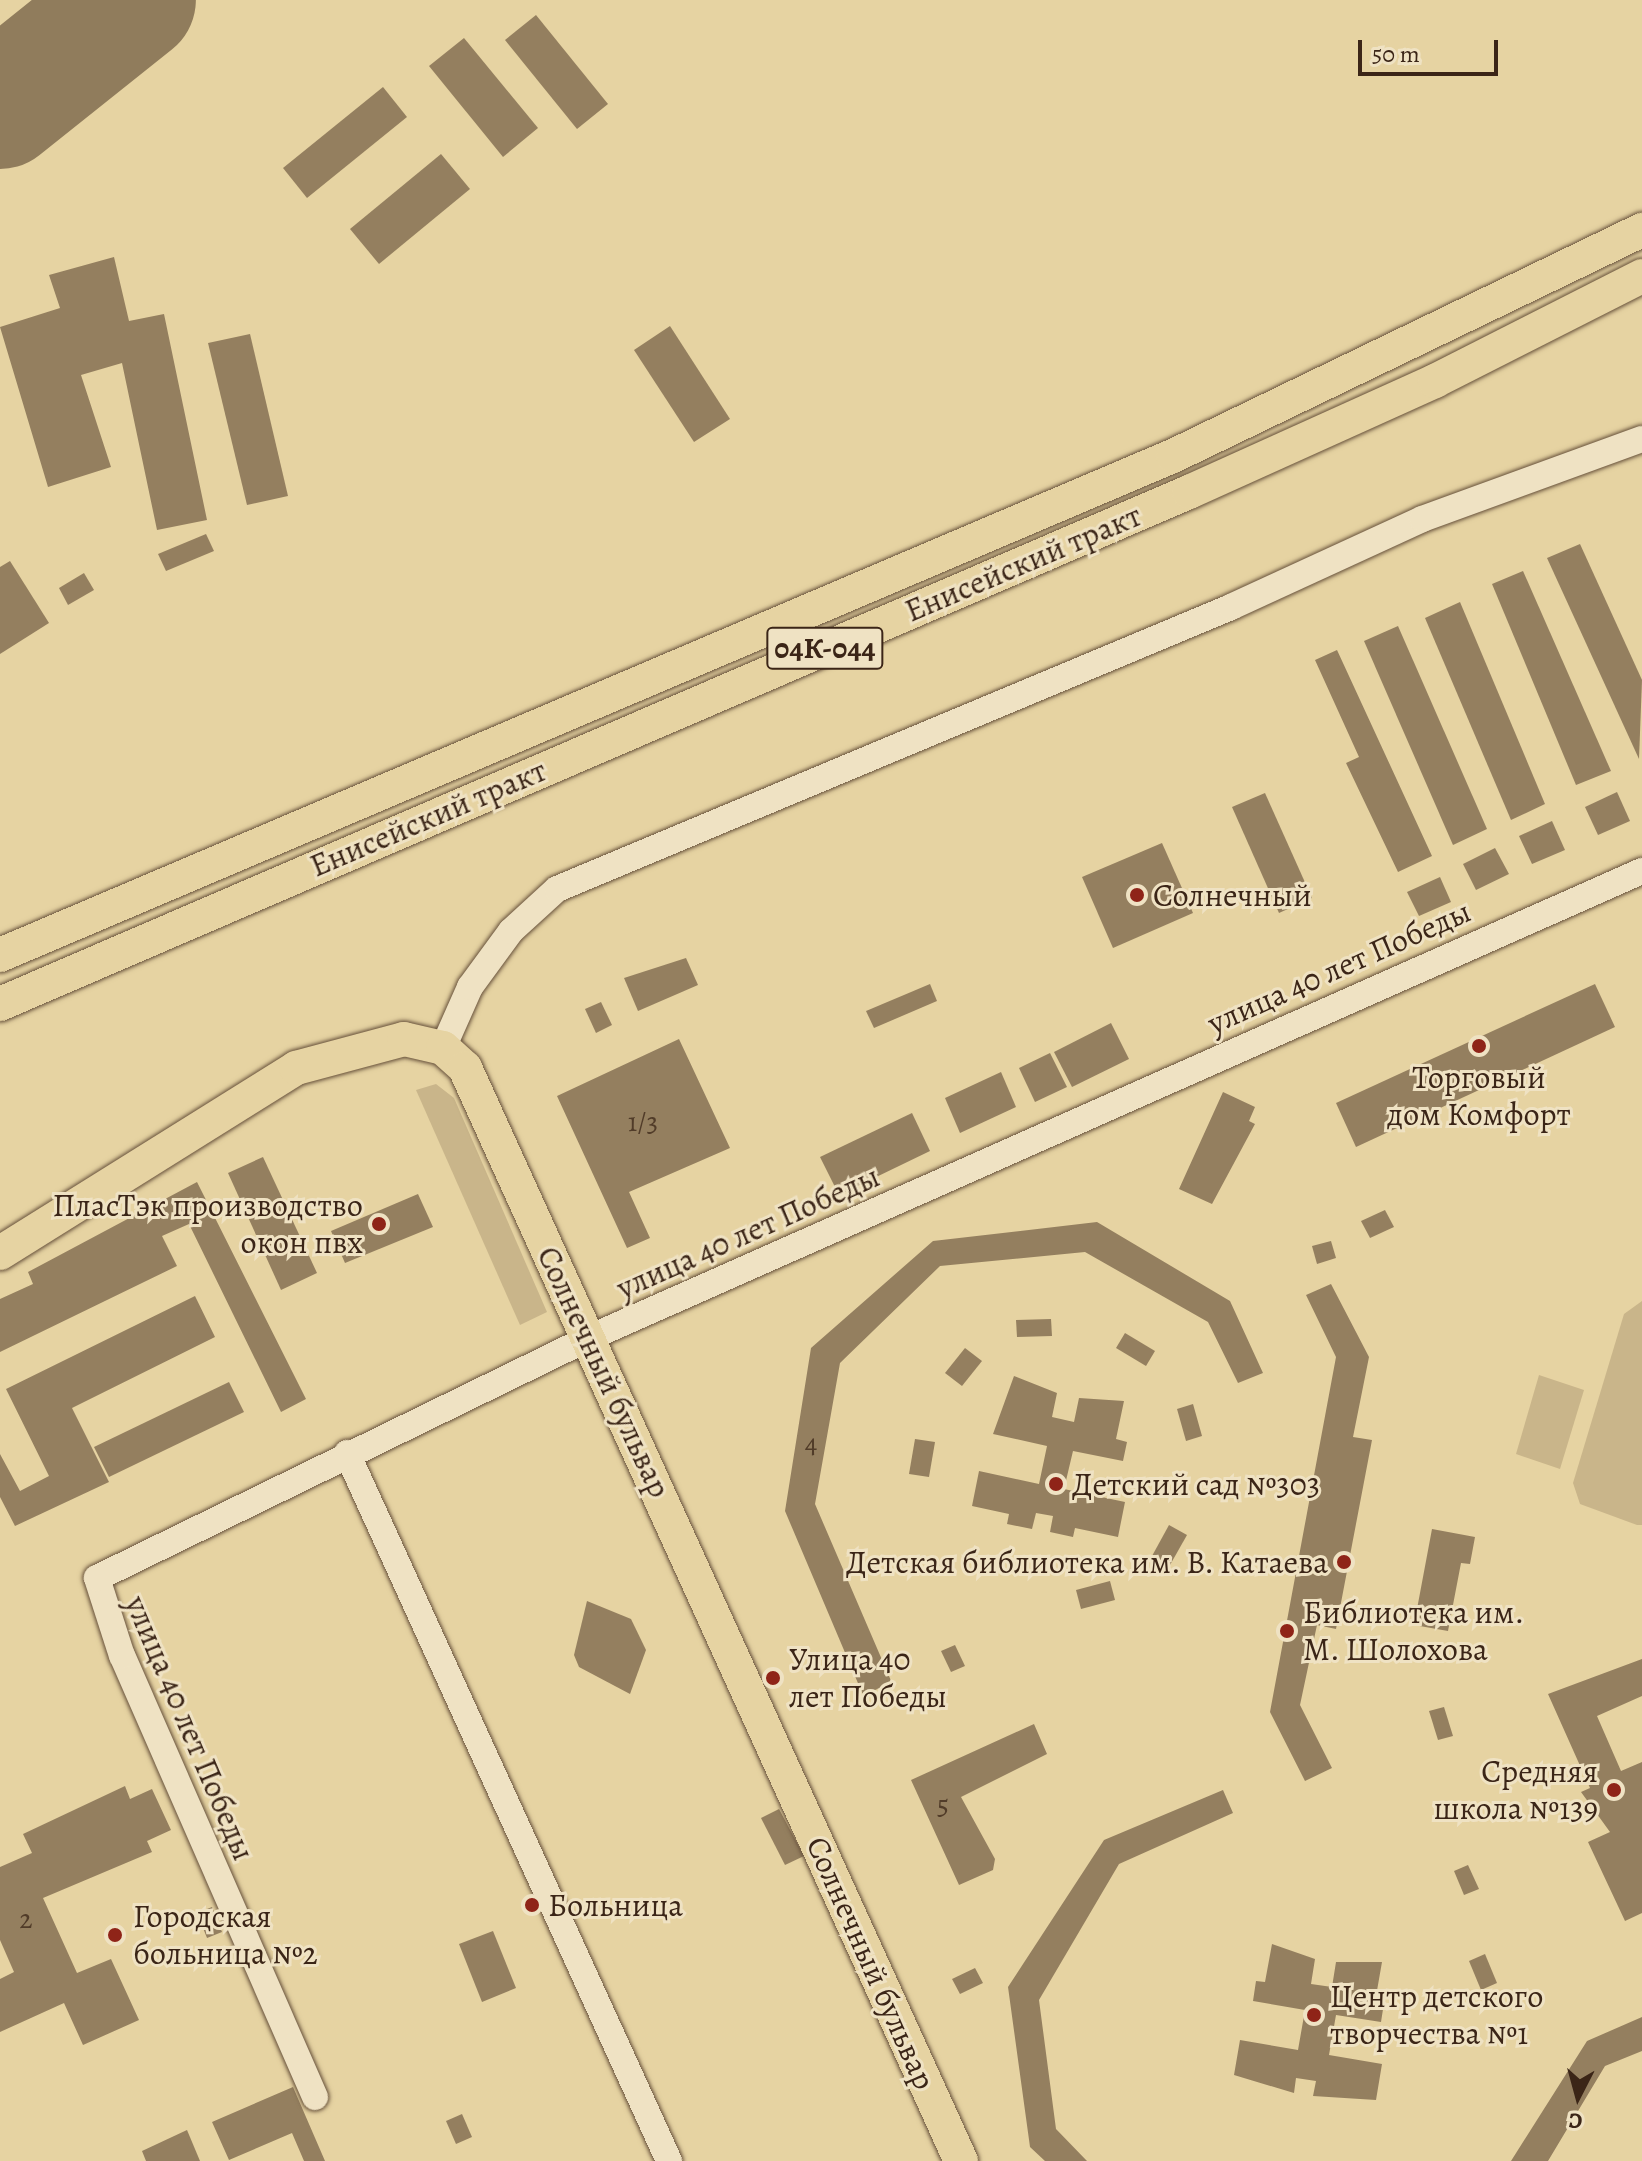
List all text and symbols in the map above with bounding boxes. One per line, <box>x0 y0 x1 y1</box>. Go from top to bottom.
scale bar <box>1362 24 1502 74</box>
text: 50 m <box>1372 38 1420 70</box>
street label: Енисейский тракт <box>899 496 1147 630</box>
road number: 04К-044 <box>765 622 885 674</box>
street label: Енисейский тракт <box>304 751 552 885</box>
place label: Солнечный <box>1153 876 1312 914</box>
marker: Солнечный <box>1128 886 1146 904</box>
street label: улица 40 лет Победы <box>1202 892 1476 1042</box>
marker: Торговый дом Комфорт <box>1470 1037 1488 1055</box>
place label: Торговый дом Комфорт <box>1387 1059 1571 1134</box>
house number: 1/3 <box>628 1105 658 1139</box>
street label: улица 40 лет Победы <box>611 1157 885 1307</box>
place label: ПласТэк производство окон пвх <box>52 1187 363 1262</box>
marker: ПласТэк производство окон пвх <box>370 1215 388 1233</box>
street label: Солнечный бульвар <box>529 1240 679 1504</box>
house number: 4 <box>805 1426 817 1460</box>
place label: Детский сад №303 <box>1072 1465 1320 1503</box>
marker: Детский сад №303 <box>1047 1475 1065 1493</box>
place label: Детская библиотека им. В. Катаева <box>845 1543 1328 1581</box>
marker: Детская библиотека им. В. Катаева <box>1335 1553 1353 1571</box>
street label: улица 40 лет Победы <box>117 1590 263 1866</box>
place label: Библиотека им. М. Шолохова <box>1303 1594 1524 1669</box>
marker: Библиотека им. М. Шолохова <box>1278 1622 1296 1640</box>
place label: Улица 40 лет Победы <box>789 1641 947 1716</box>
marker: Улица 40 лет Победы <box>764 1669 782 1687</box>
place label: Средняя школа №139 <box>1433 1753 1598 1828</box>
marker: Средняя школа №139 <box>1605 1781 1623 1799</box>
house number: 5 <box>937 1788 949 1822</box>
street label: Солнечный бульвар <box>798 1831 944 2095</box>
place label: Больница <box>548 1886 683 1924</box>
marker: Больница <box>523 1896 541 1914</box>
place label: Городская больница №2 <box>133 1898 318 1973</box>
house number: 2 <box>19 1902 33 1936</box>
marker: Городская больница №2 <box>104 1924 126 1946</box>
place label: Центр детского творчества №1 <box>1330 1978 1543 2053</box>
marker: Центр детского творчества №1 <box>1305 2006 1323 2024</box>
north arrow <box>1538 2057 1618 2137</box>
text: С <box>1567 2105 1584 2136</box>

